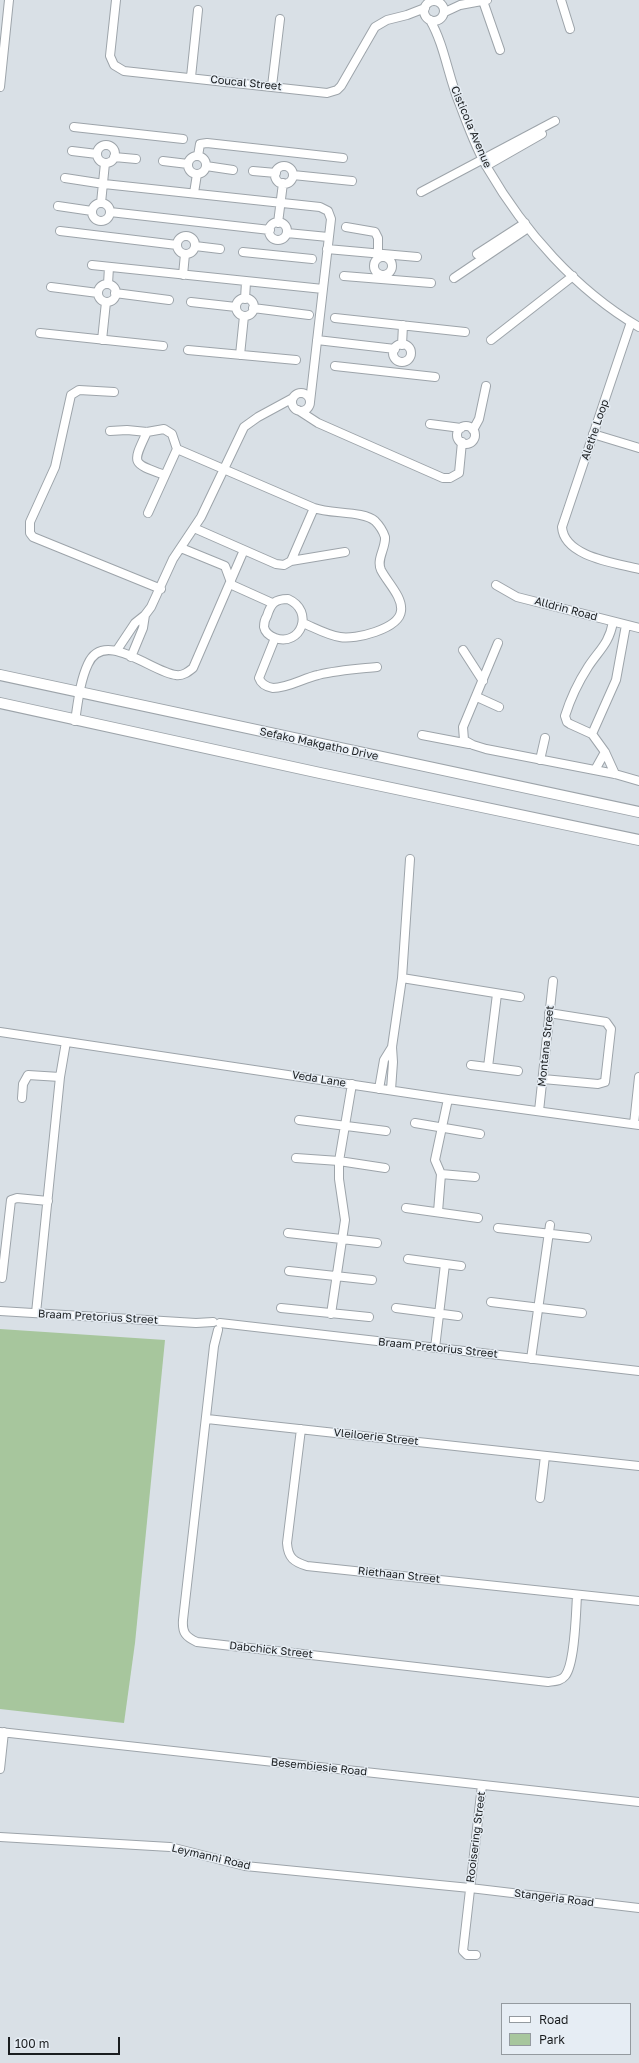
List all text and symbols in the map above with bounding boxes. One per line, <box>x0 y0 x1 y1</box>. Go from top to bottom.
street label: Coucal Street <box>210 73 282 93</box>
street label: Cisticola Avenue <box>448 84 494 170</box>
street label: Alethe Loop <box>578 398 612 462</box>
street label: Alldrin Road <box>533 594 599 624</box>
street label: Sefako Makgatho Drive <box>258 725 380 763</box>
street label: Montana Street <box>535 1005 557 1087</box>
street label: Veda Lane <box>291 1068 347 1090</box>
street label: Braam Pretorius Street <box>38 1307 158 1327</box>
street label: Braam Pretorius Street <box>378 1335 498 1361</box>
street label: Vleiloerie Street <box>333 1426 419 1448</box>
street label: Riethaan Street <box>357 1564 441 1586</box>
street label: Dabchick Street <box>229 1639 313 1661</box>
street label: Besembiesie Road <box>270 1755 368 1779</box>
street label: Rooisering Street <box>464 1791 488 1883</box>
street label: Leymanni Road <box>170 1842 252 1872</box>
street label: Stangeria Road <box>513 1887 595 1909</box>
legend <box>501 2003 631 2055</box>
text: Road <box>539 2012 568 2027</box>
scale bar <box>10 2029 122 2055</box>
text: Park <box>539 2032 565 2047</box>
text: 100 m <box>15 2036 49 2051</box>

